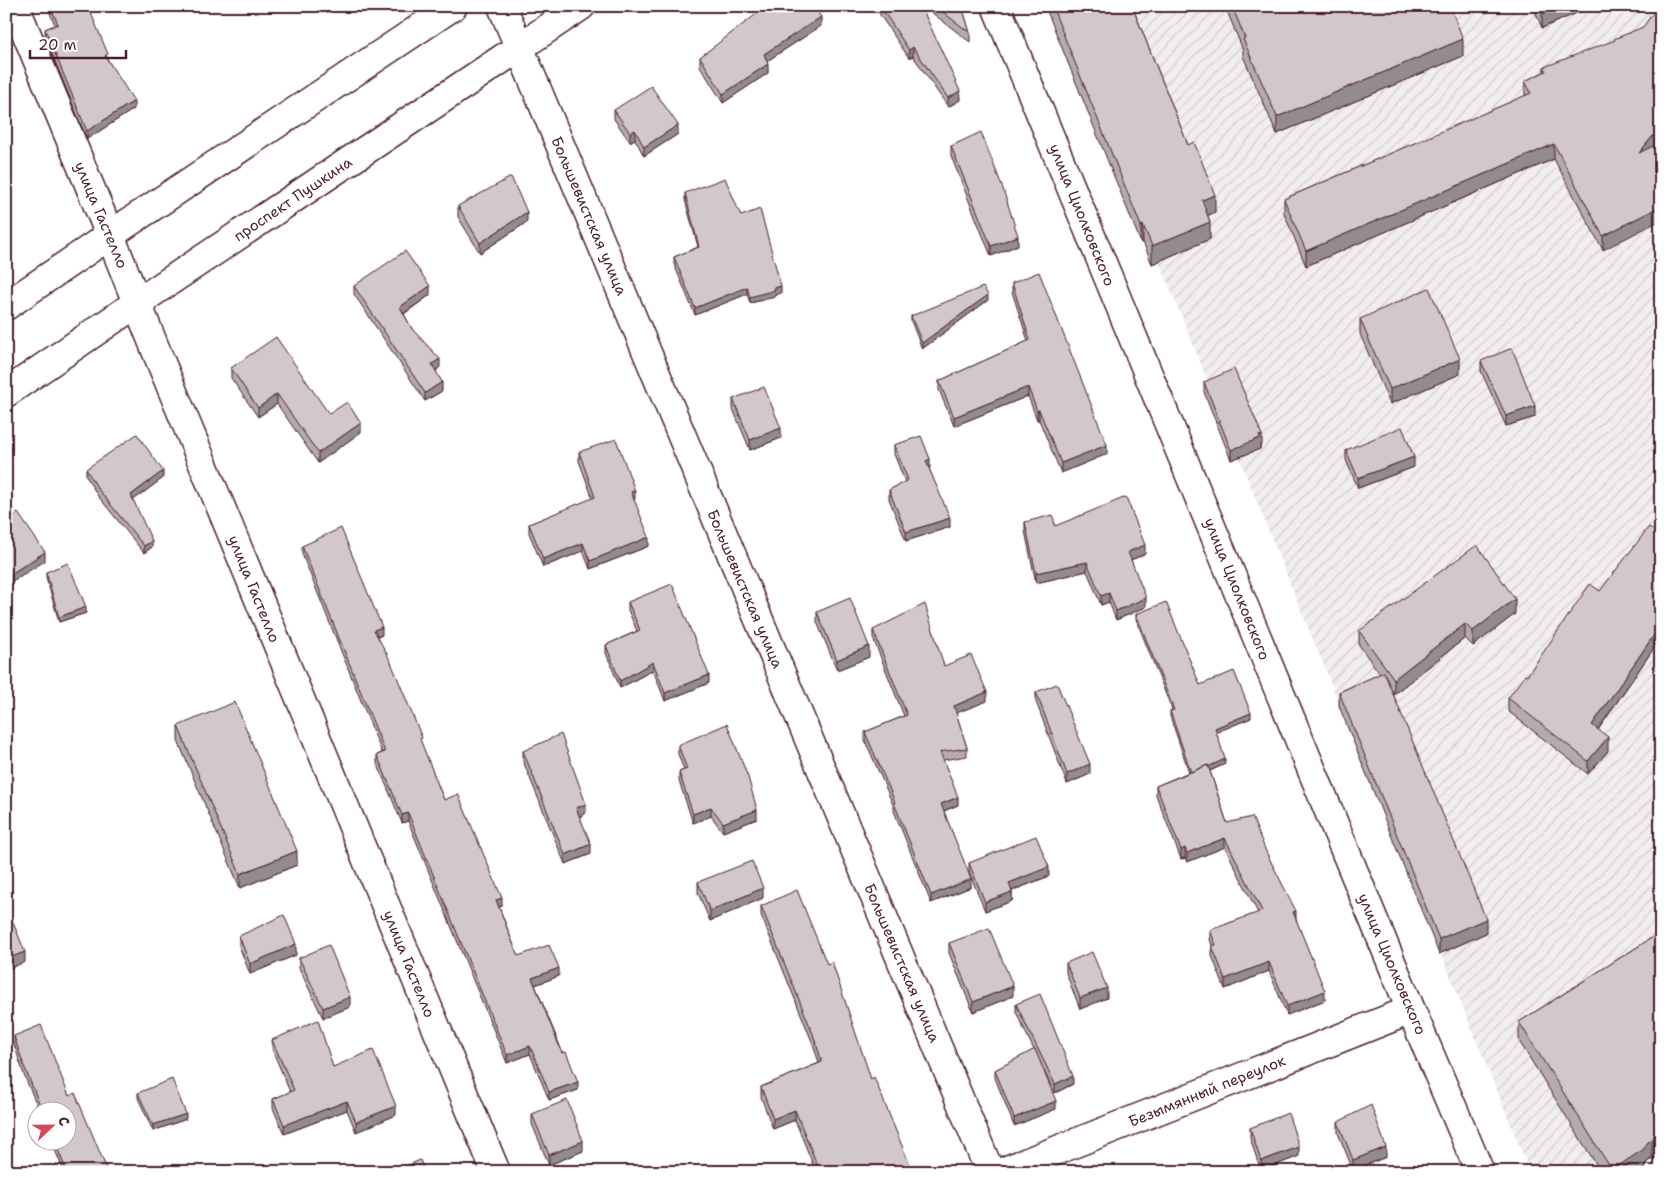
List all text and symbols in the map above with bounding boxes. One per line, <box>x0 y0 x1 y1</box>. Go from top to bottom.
scale bar <box>30 28 126 60</box>
text: 20 m <box>38 35 77 55</box>
street label: Большевистская улица <box>546 133 632 299</box>
street label: улица Циолковского <box>1044 141 1120 289</box>
street label: проспект Пушкина <box>230 152 357 246</box>
street label: улица Гастелло <box>70 159 132 271</box>
street label: Большевистская улица <box>702 506 788 672</box>
street label: улица Циолковского <box>1199 515 1275 663</box>
street label: улица Гастелло <box>223 532 285 646</box>
street label: Большевистская улица <box>859 880 945 1046</box>
street label: улица Циолковского <box>1353 890 1431 1038</box>
street label: улица Гастелло <box>378 907 440 1021</box>
street label: Безымянный переулок <box>1126 1050 1288 1132</box>
north arrow <box>28 1100 78 1150</box>
text: С <box>54 1114 74 1128</box>

